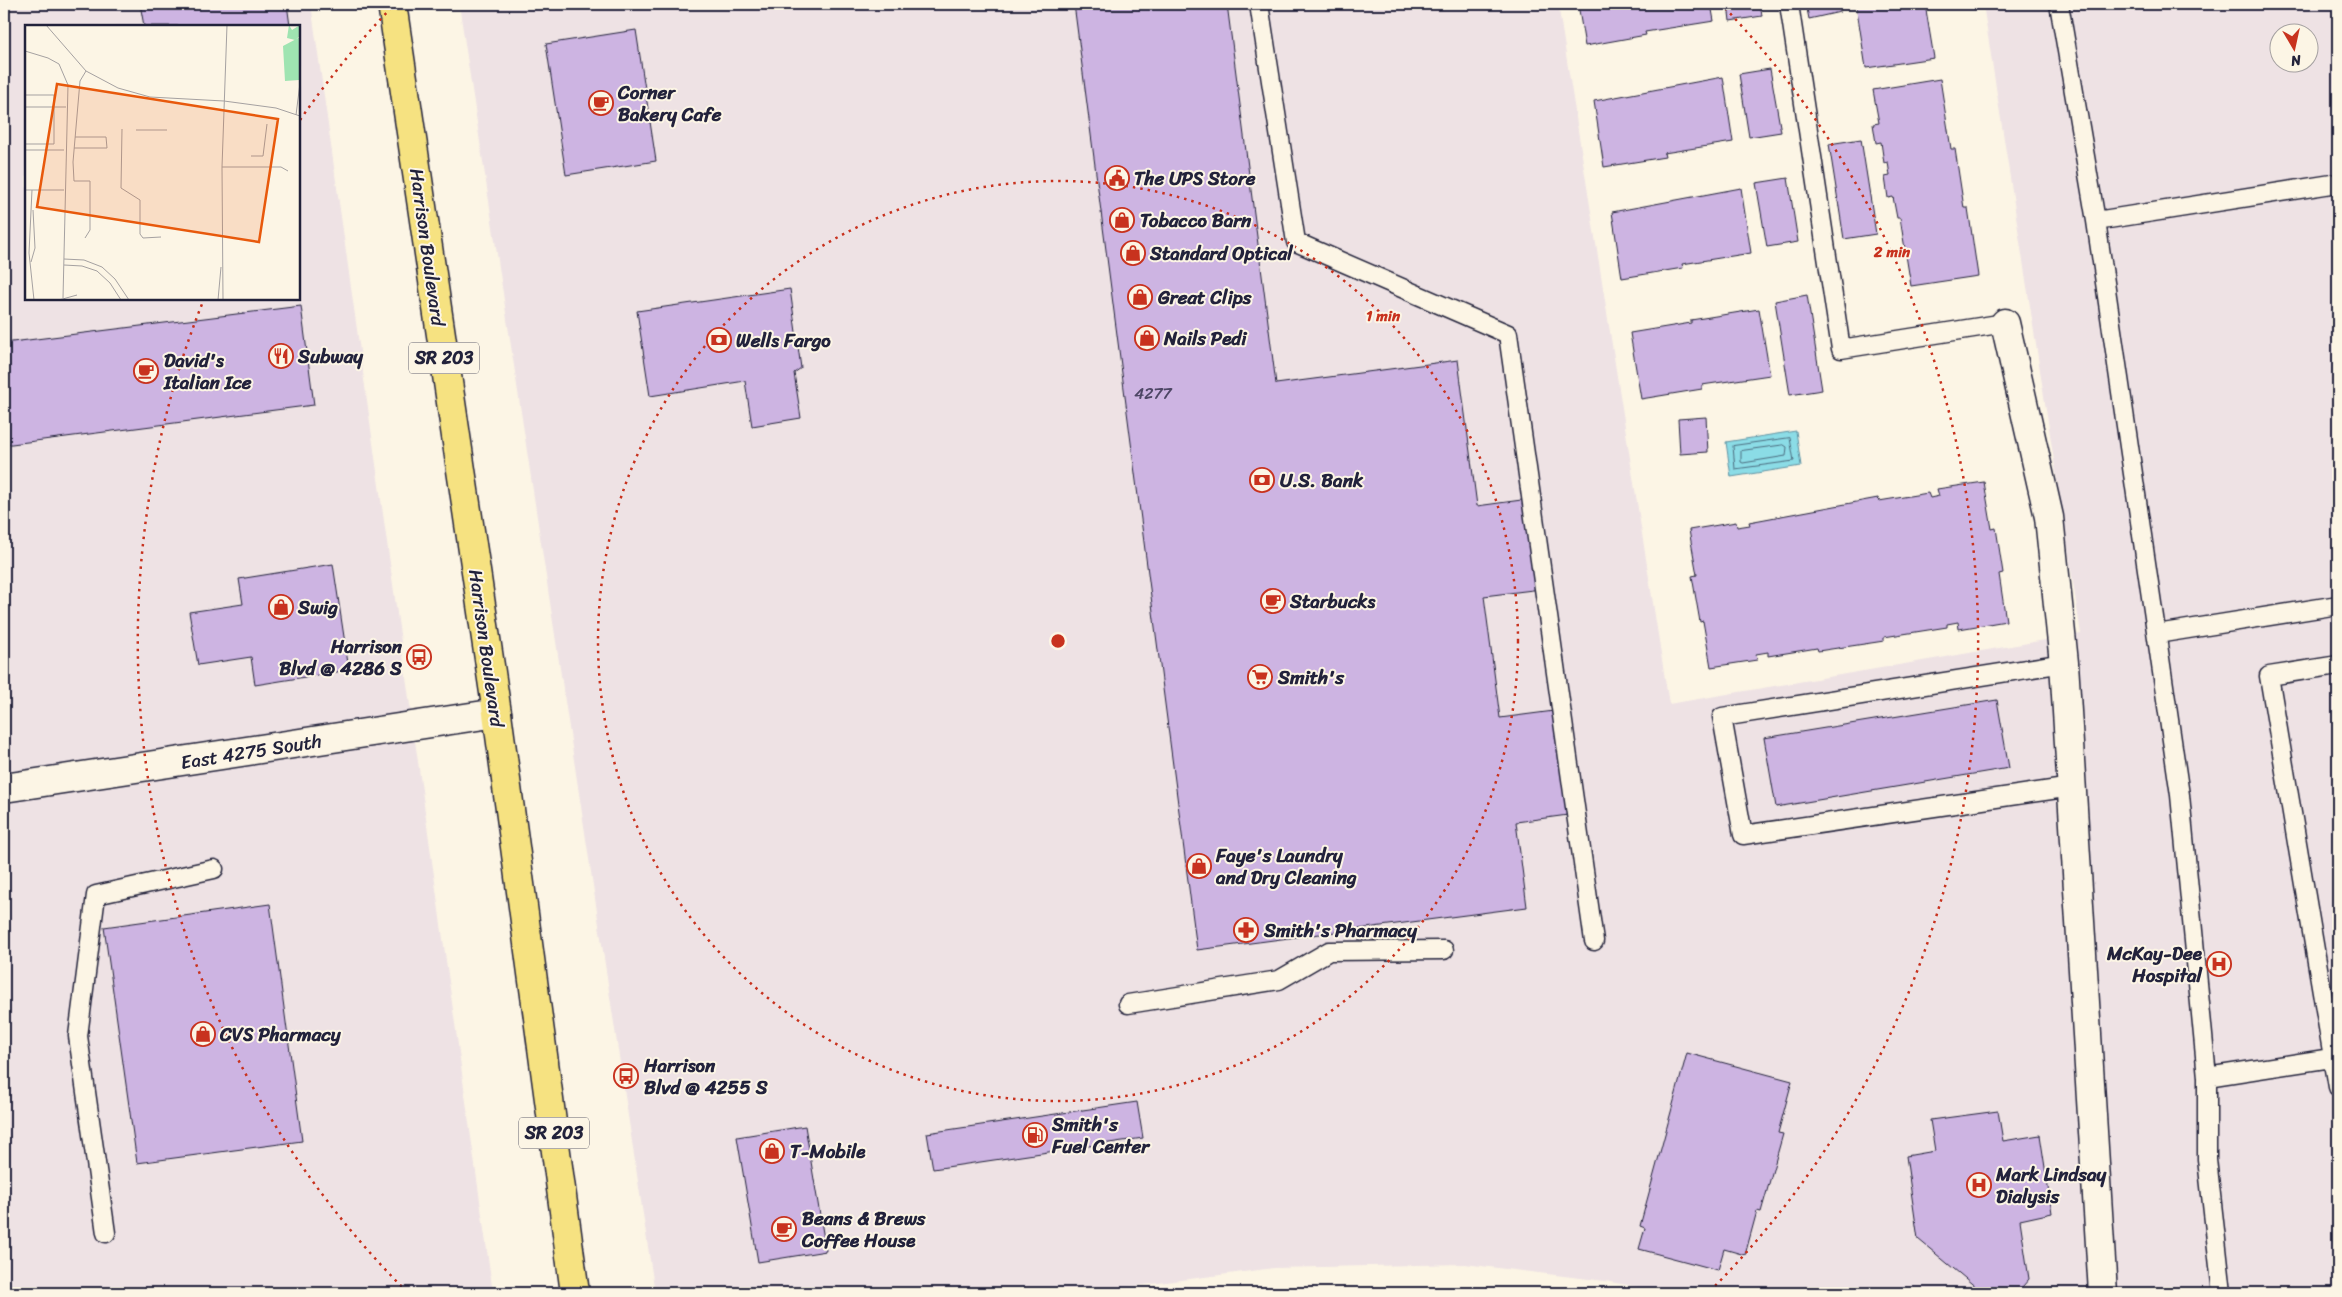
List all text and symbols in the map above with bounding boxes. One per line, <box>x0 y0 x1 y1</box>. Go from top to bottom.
north arrow <box>2270 22 2320 72</box>
inset map <box>25 25 300 300</box>
text: N <box>2289 47 2304 73</box>
place label: Corner Bakery Cafe <box>617 76 722 131</box>
cafe icon: Corner Bakery Cafe <box>588 90 614 116</box>
place label: The UPS Store <box>1134 162 1256 195</box>
public building icon: The UPS Store <box>1104 165 1130 191</box>
street label: Harrison Boulevard <box>400 166 455 329</box>
place label: Tobacco Barn <box>1140 204 1252 237</box>
shop icon: Tobacco Barn <box>1109 207 1135 233</box>
place label: Standard Optical <box>1149 237 1293 270</box>
text: 2 min <box>1873 239 1911 265</box>
shop icon: Standard Optical <box>1120 240 1146 266</box>
place label: Great Clips <box>1157 281 1253 314</box>
shop icon: Great Clips <box>1127 284 1153 310</box>
text: 1 min <box>1366 303 1401 329</box>
place label: Nails Pedi <box>1163 322 1248 355</box>
place label: Wells Fargo <box>736 324 831 357</box>
shop icon: Nails Pedi <box>1134 325 1160 351</box>
bank icon: Wells Fargo <box>706 327 732 353</box>
place label: Subway <box>297 340 364 373</box>
road number: SR 203 <box>409 342 479 373</box>
restaurant icon: Subway <box>268 343 294 369</box>
place label: David's Italian Ice <box>163 344 252 399</box>
cafe icon: David's Italian Ice <box>133 358 159 384</box>
house number: 4277 <box>1134 379 1173 408</box>
place label: U.S. Bank <box>1280 464 1364 497</box>
bank icon: U.S. Bank <box>1249 467 1275 493</box>
street label: Harrison Boulevard <box>459 567 514 730</box>
place label: Starbucks <box>1289 585 1376 618</box>
cafe icon: Starbucks <box>1260 588 1286 614</box>
place label: Swig <box>297 591 338 624</box>
shop icon: Swig <box>268 594 294 620</box>
place label: Harrison Blvd @ 4286 S <box>279 630 403 685</box>
centre of rings <box>1049 632 1067 650</box>
bus stop icon: Harrison Blvd @ 4286 S <box>406 644 432 670</box>
place label: Smith's <box>1277 661 1345 694</box>
supermarket icon: Smith's <box>1247 664 1273 690</box>
street label: East 4275 South <box>178 724 324 779</box>
place label: Faye's Laundry and Dry Cleaning <box>1215 839 1357 894</box>
shop icon: Faye's Laundry and Dry Cleaning <box>1186 853 1212 879</box>
place label: Smith's Pharmacy <box>1263 914 1418 947</box>
pharmacy icon: Smith's Pharmacy <box>1233 917 1259 943</box>
place label: McKay-Dee Hospital <box>2106 937 2204 992</box>
hospital icon: McKay-Dee Hospital <box>2206 951 2232 977</box>
place label: CVS Pharmacy <box>219 1018 342 1051</box>
shop icon: CVS Pharmacy <box>190 1021 216 1047</box>
place label: Harrison Blvd @ 4255 S <box>643 1049 768 1104</box>
bus stop icon: Harrison Blvd @ 4255 S <box>613 1063 639 1089</box>
place label: Smith's Fuel Center <box>1051 1108 1151 1163</box>
road number: SR 203 <box>519 1118 589 1148</box>
fuel station icon: Smith's Fuel Center <box>1022 1122 1048 1148</box>
place label: T-Mobile <box>790 1135 866 1168</box>
shop icon: T-Mobile <box>759 1138 785 1164</box>
place label: Mark Lindsay Dialysis <box>1995 1158 2107 1213</box>
hospital icon: Mark Lindsay Dialysis <box>1966 1172 1992 1198</box>
place label: Beans & Brews Coffee House <box>801 1202 927 1257</box>
cafe icon: Beans & Brews Coffee House <box>771 1216 797 1242</box>

